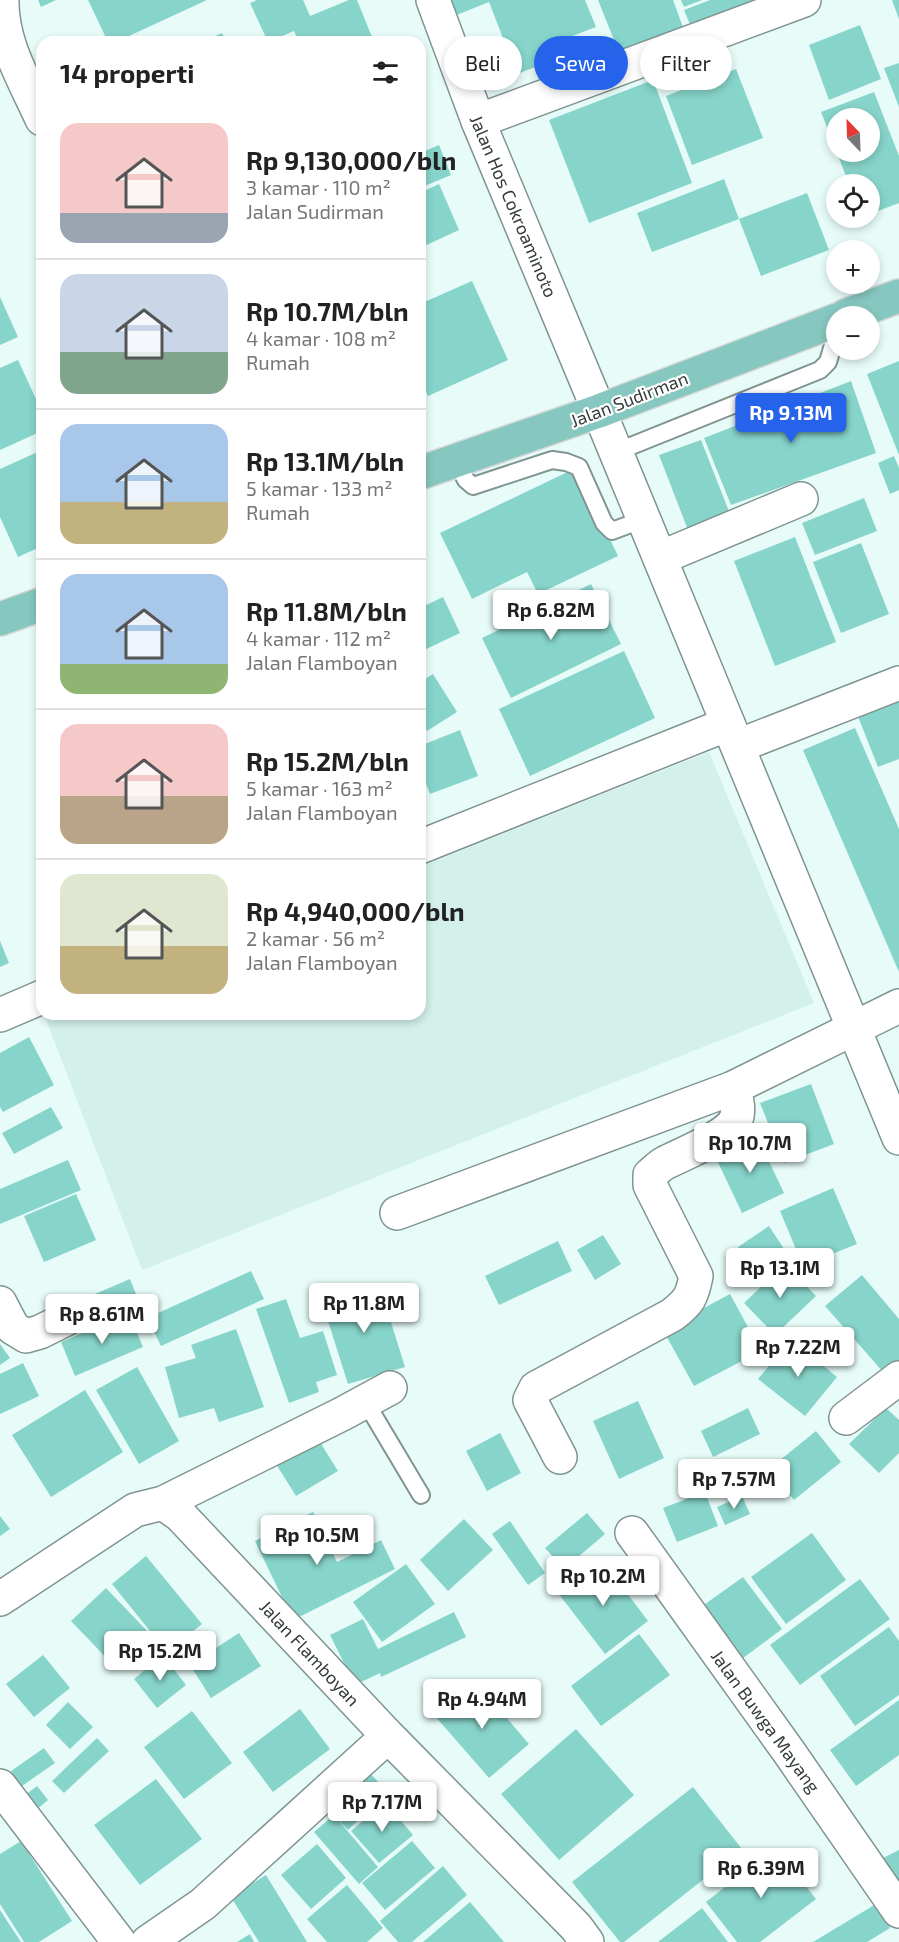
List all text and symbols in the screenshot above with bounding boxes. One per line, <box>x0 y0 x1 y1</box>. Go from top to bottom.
chip: Beli <box>444 36 522 90</box>
chip: Sewa <box>534 36 628 90</box>
chip: Filter <box>640 36 732 90</box>
icon: filters <box>369 56 402 89</box>
text: 14 properti <box>60 57 194 88</box>
north arrow <box>826 108 880 162</box>
map controls <box>826 108 880 360</box>
street label: Jalan Hos Cokroaminoto <box>466 112 562 300</box>
text: Rp 9,130,000/bln <box>246 144 456 175</box>
icon: home <box>108 147 180 219</box>
button: locate <box>826 174 880 228</box>
text: 3 kamar · 110 m² <box>246 175 391 199</box>
text: Jalan Sudirman <box>246 199 384 223</box>
button: + <box>826 240 880 294</box>
text: Rp 10.7M/bln <box>246 295 409 326</box>
icon: home <box>108 298 180 370</box>
button: − <box>826 306 880 360</box>
text: 4 kamar · 108 m² <box>246 326 396 350</box>
text: Rumah <box>246 350 310 374</box>
street label: Jalan Sudirman <box>567 366 691 432</box>
pin: Rp 9.13M <box>729 393 853 444</box>
text: Rp 9.13M <box>749 400 833 424</box>
text: Rp 13.1M/bln <box>246 445 404 476</box>
icon: home <box>108 448 180 520</box>
text: 5 kamar · 133 m² <box>246 476 393 500</box>
text: Rumah <box>246 500 310 524</box>
pin: Rp 6.82M <box>489 590 613 641</box>
text: Rp 11.8M/bln <box>246 595 407 626</box>
text: Rp 6.82M <box>507 597 595 621</box>
icon: home <box>108 598 180 670</box>
text: 4 kamar · 112 m² <box>246 626 391 650</box>
text: Jalan Flamboyan <box>246 650 398 674</box>
text: Rp 15.2M/bln <box>246 745 409 776</box>
icon: home <box>108 748 180 820</box>
text: 5 kamar · 163 m² <box>246 776 393 800</box>
text: Jalan Flamboyan <box>246 800 398 824</box>
text: Rp 4,940,000/bln <box>246 895 465 926</box>
icon: home <box>108 898 180 970</box>
text: 2 kamar · 56 m² <box>246 926 385 950</box>
text: Jalan Flamboyan <box>246 950 398 974</box>
pin: Rp 10.7M <box>688 1123 812 1174</box>
text: Rp 10.7M <box>708 1130 792 1154</box>
pin: Rp 13.1M <box>718 1248 842 1299</box>
text: Rp 13.1M <box>740 1255 820 1279</box>
pin: Rp 11.8M <box>302 1283 426 1334</box>
text: Rp 11.8M <box>323 1290 405 1314</box>
pin: Rp 8.61M <box>40 1294 164 1345</box>
text: Rp 8.61M <box>59 1301 145 1325</box>
pin: Rp 7.22M <box>736 1327 860 1378</box>
text: Rp 7.22M <box>755 1334 841 1358</box>
pin: Rp 7.57M <box>672 1459 796 1510</box>
text: Rp 7.57M <box>692 1466 776 1490</box>
pin: Rp 10.5M <box>255 1515 379 1566</box>
text: Rp 10.5M <box>275 1522 359 1546</box>
pin: Rp 10.2M <box>541 1556 665 1607</box>
text: Rp 10.2M <box>560 1563 646 1587</box>
street label: Jalan Flamboyan <box>255 1596 365 1710</box>
pin: Rp 15.2M <box>98 1631 222 1682</box>
text: Rp 15.2M <box>118 1638 202 1662</box>
street label: Jalan Buwga Mayang <box>707 1645 825 1797</box>
pin: Rp 4.94M <box>420 1679 544 1730</box>
text: Rp 4.94M <box>437 1686 527 1710</box>
pin: Rp 7.17M <box>320 1782 444 1833</box>
text: Rp 7.17M <box>342 1789 422 1813</box>
pin: Rp 6.39M <box>699 1848 823 1899</box>
text: Rp 6.39M <box>717 1855 805 1879</box>

